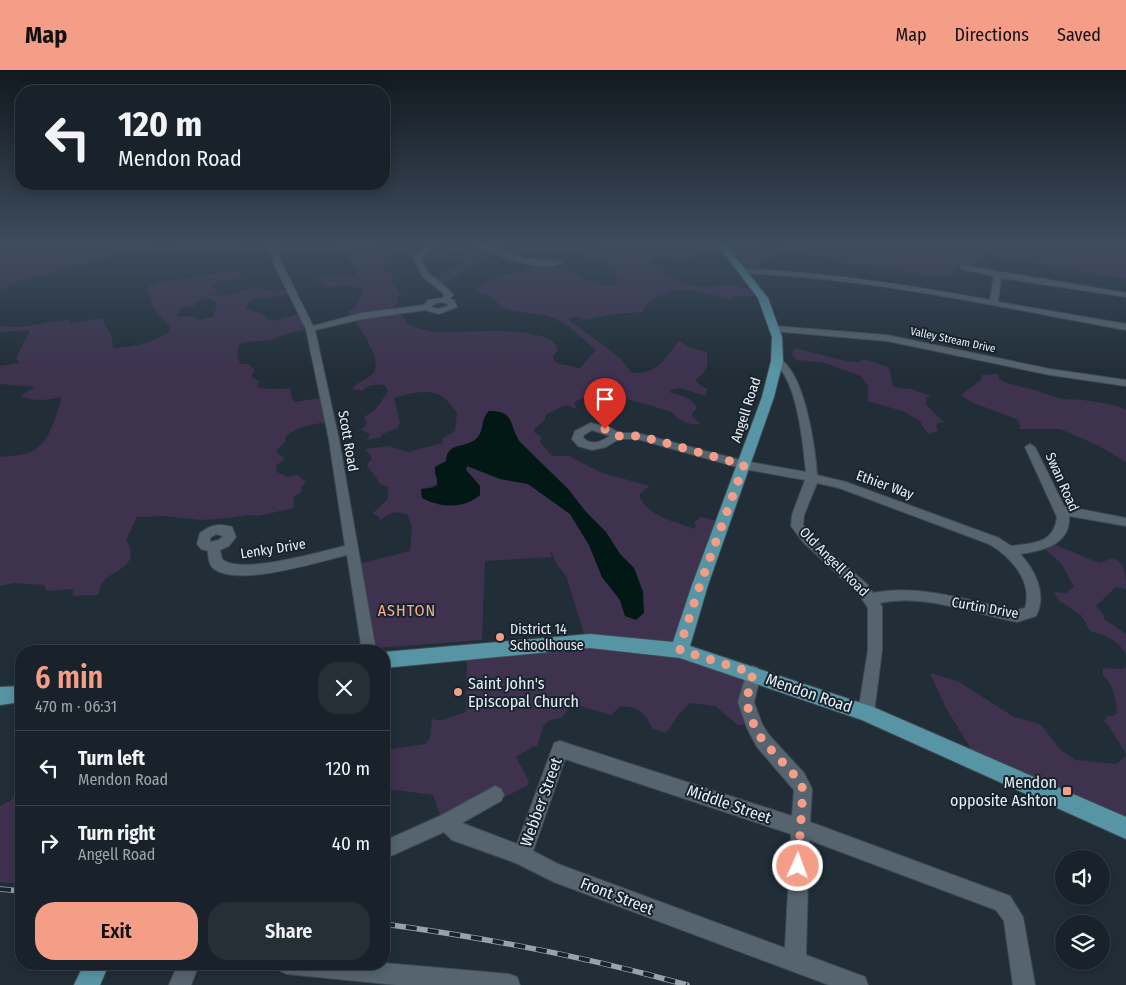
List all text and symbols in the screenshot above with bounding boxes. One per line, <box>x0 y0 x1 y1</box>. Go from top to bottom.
text: Map <box>25 21 67 49</box>
text: Map <box>895 24 927 46</box>
text: Directions <box>955 24 1029 46</box>
text: Saved <box>1057 24 1101 46</box>
text: 120 m <box>118 103 202 145</box>
icon: left <box>35 105 100 170</box>
text: Mendon Road <box>118 145 242 172</box>
street label: Valley Stream Drive <box>909 325 997 355</box>
street label: Angell Road <box>727 375 765 445</box>
pin <box>584 378 626 429</box>
icon: arrive <box>591 385 619 413</box>
street label: Scott Road <box>334 409 362 473</box>
street label: Swan Road <box>1042 450 1082 514</box>
street label: Ethier Way <box>854 467 917 503</box>
street label: Old Angell Road <box>796 524 872 600</box>
street label: Lenky Drive <box>239 535 307 563</box>
street label: Curtin Drive <box>950 594 1020 622</box>
district label: ASHTON <box>378 601 436 620</box>
place label: District 14 Schoolhouse <box>510 621 584 654</box>
marker: District 14 Schoolhouse <box>494 631 506 643</box>
text: 6 min <box>35 660 103 696</box>
button: close <box>318 662 370 714</box>
street label: Mendon Road <box>763 669 855 717</box>
place label: Saint John's Episcopal Church <box>468 674 579 711</box>
marker: Saint John's Episcopal Church <box>452 686 464 698</box>
text: 470 m · 06:31 <box>35 697 117 716</box>
text: Turn left <box>78 747 145 770</box>
icon: left <box>35 754 63 782</box>
street label: Webber Street <box>516 754 566 849</box>
text: 120 m <box>325 757 370 780</box>
text: Mendon Road <box>78 770 168 789</box>
place label: Mendon opposite Ashton <box>950 773 1057 810</box>
street label: Middle Street <box>684 781 774 828</box>
marker: Mendon opposite Ashton <box>1061 785 1073 797</box>
text: Turn right <box>78 822 155 845</box>
icon: right <box>35 829 63 857</box>
text: 40 m <box>332 832 370 855</box>
position arrow <box>771 839 823 891</box>
text: Angell Road <box>78 845 155 864</box>
map controls <box>1055 850 1110 970</box>
button: sound <box>1055 850 1110 905</box>
street label: Front Street <box>578 873 657 919</box>
button: Exit <box>35 902 198 960</box>
button: Share <box>208 902 370 960</box>
button: layers <box>1055 915 1110 970</box>

